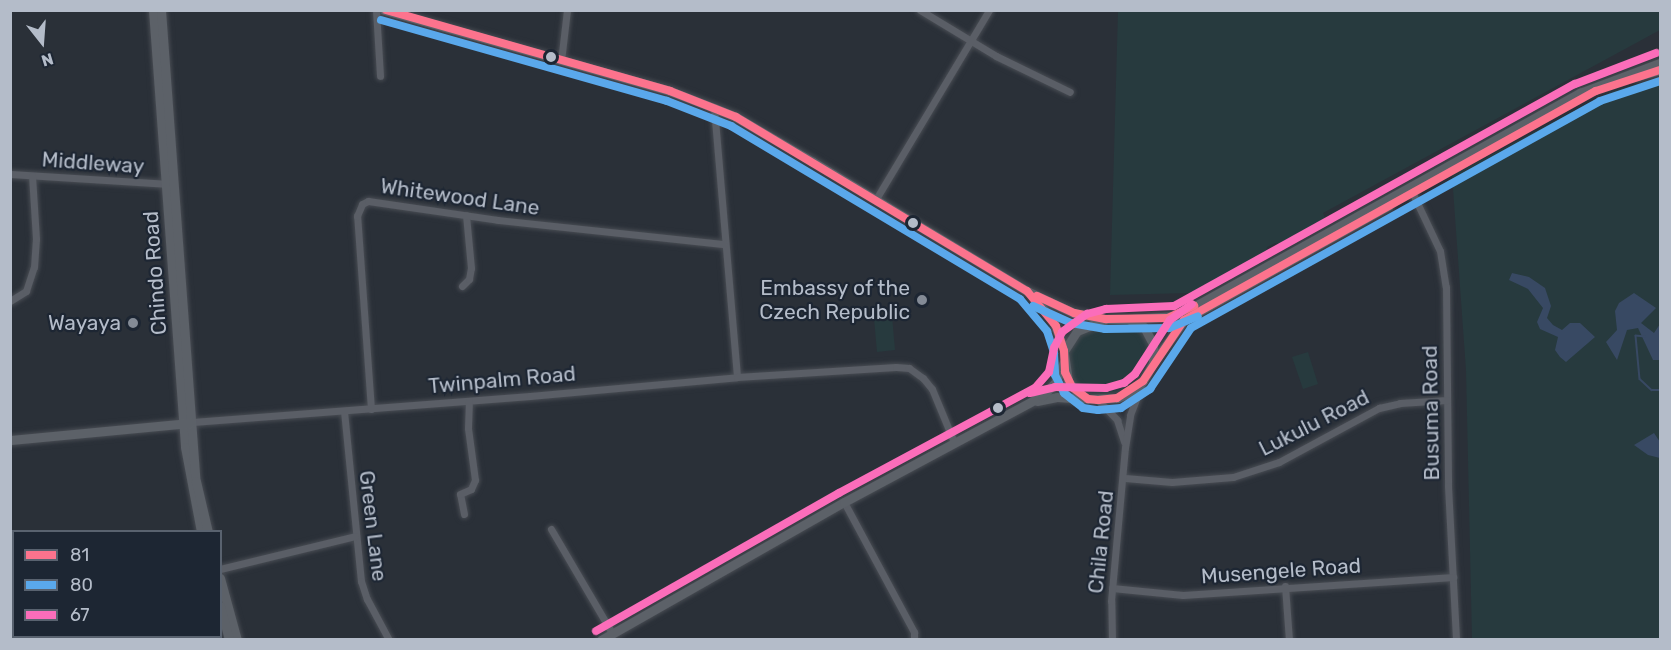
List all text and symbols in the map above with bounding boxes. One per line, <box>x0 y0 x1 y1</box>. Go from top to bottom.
north arrow <box>12 12 72 72</box>
text: N <box>39 49 56 70</box>
unlabelled marker <box>545 51 557 63</box>
street label: Middleway <box>41 147 145 179</box>
street label: Whitewood Lane <box>379 173 541 221</box>
street label: Chindo Road <box>138 210 172 336</box>
unlabelled marker <box>907 217 919 229</box>
place label: Embassy of the Czech Republic <box>759 275 910 325</box>
marker: Embassy of the Czech Republic <box>915 293 929 307</box>
place label: Wayaya <box>48 310 121 336</box>
marker: Wayaya <box>126 316 140 330</box>
street label: Busuma Road <box>1417 345 1445 481</box>
street label: Twinpalm Road <box>427 361 577 399</box>
street label: Lukulu Road <box>1255 384 1373 462</box>
unlabelled marker <box>992 402 1004 414</box>
street label: Green Lane <box>354 469 392 583</box>
street label: Chila Road <box>1083 489 1119 595</box>
legend <box>12 530 222 638</box>
text: 81 <box>70 544 89 566</box>
street label: Musengele Road <box>1200 553 1362 589</box>
text: 80 <box>70 574 93 596</box>
text: 67 <box>70 604 90 626</box>

